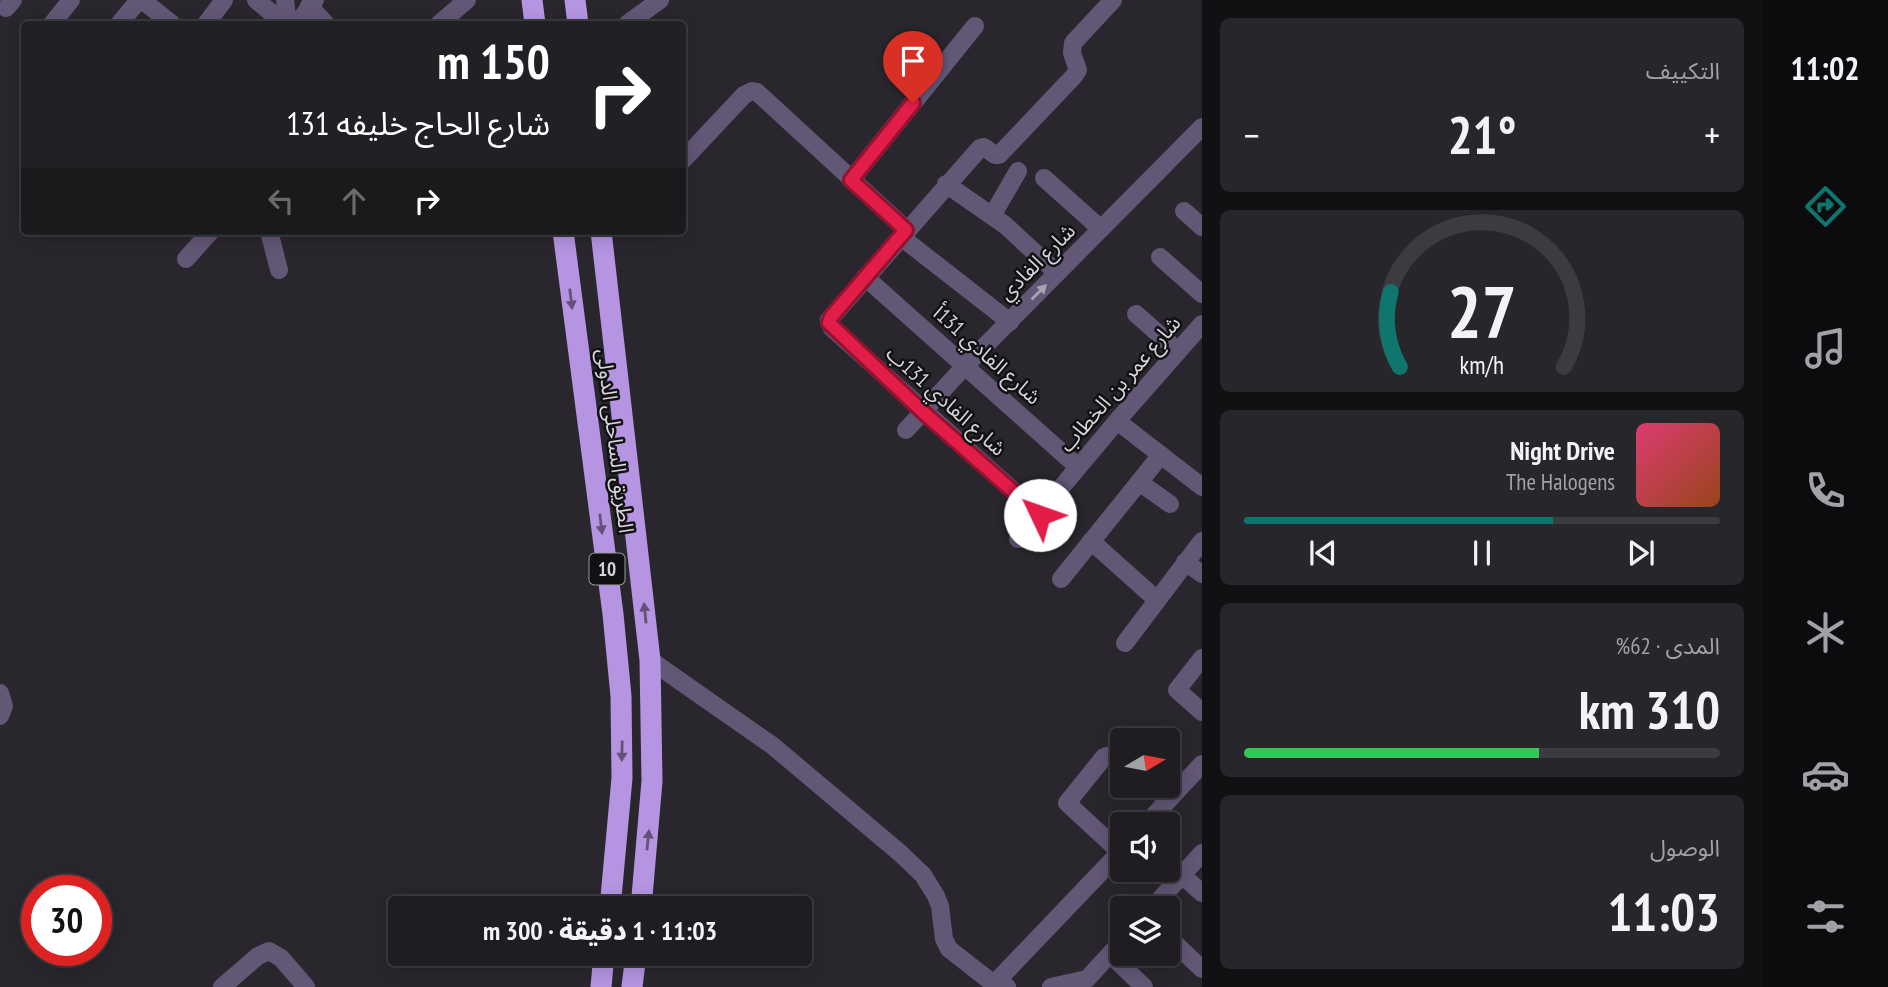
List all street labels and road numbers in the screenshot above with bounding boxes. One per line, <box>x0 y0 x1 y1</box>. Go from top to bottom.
street label: شارع الفادي <box>992 217 1083 308</box>
street label: شارع الفادي 131أ <box>926 299 1047 412</box>
street label: شارع عمر بن الخطاب <box>1053 310 1188 459</box>
street label: شارع الفادي 131ب <box>879 340 1012 464</box>
street label: الطريق الساحلى الدولى <box>591 347 640 535</box>
road number: 10 <box>590 554 624 584</box>

